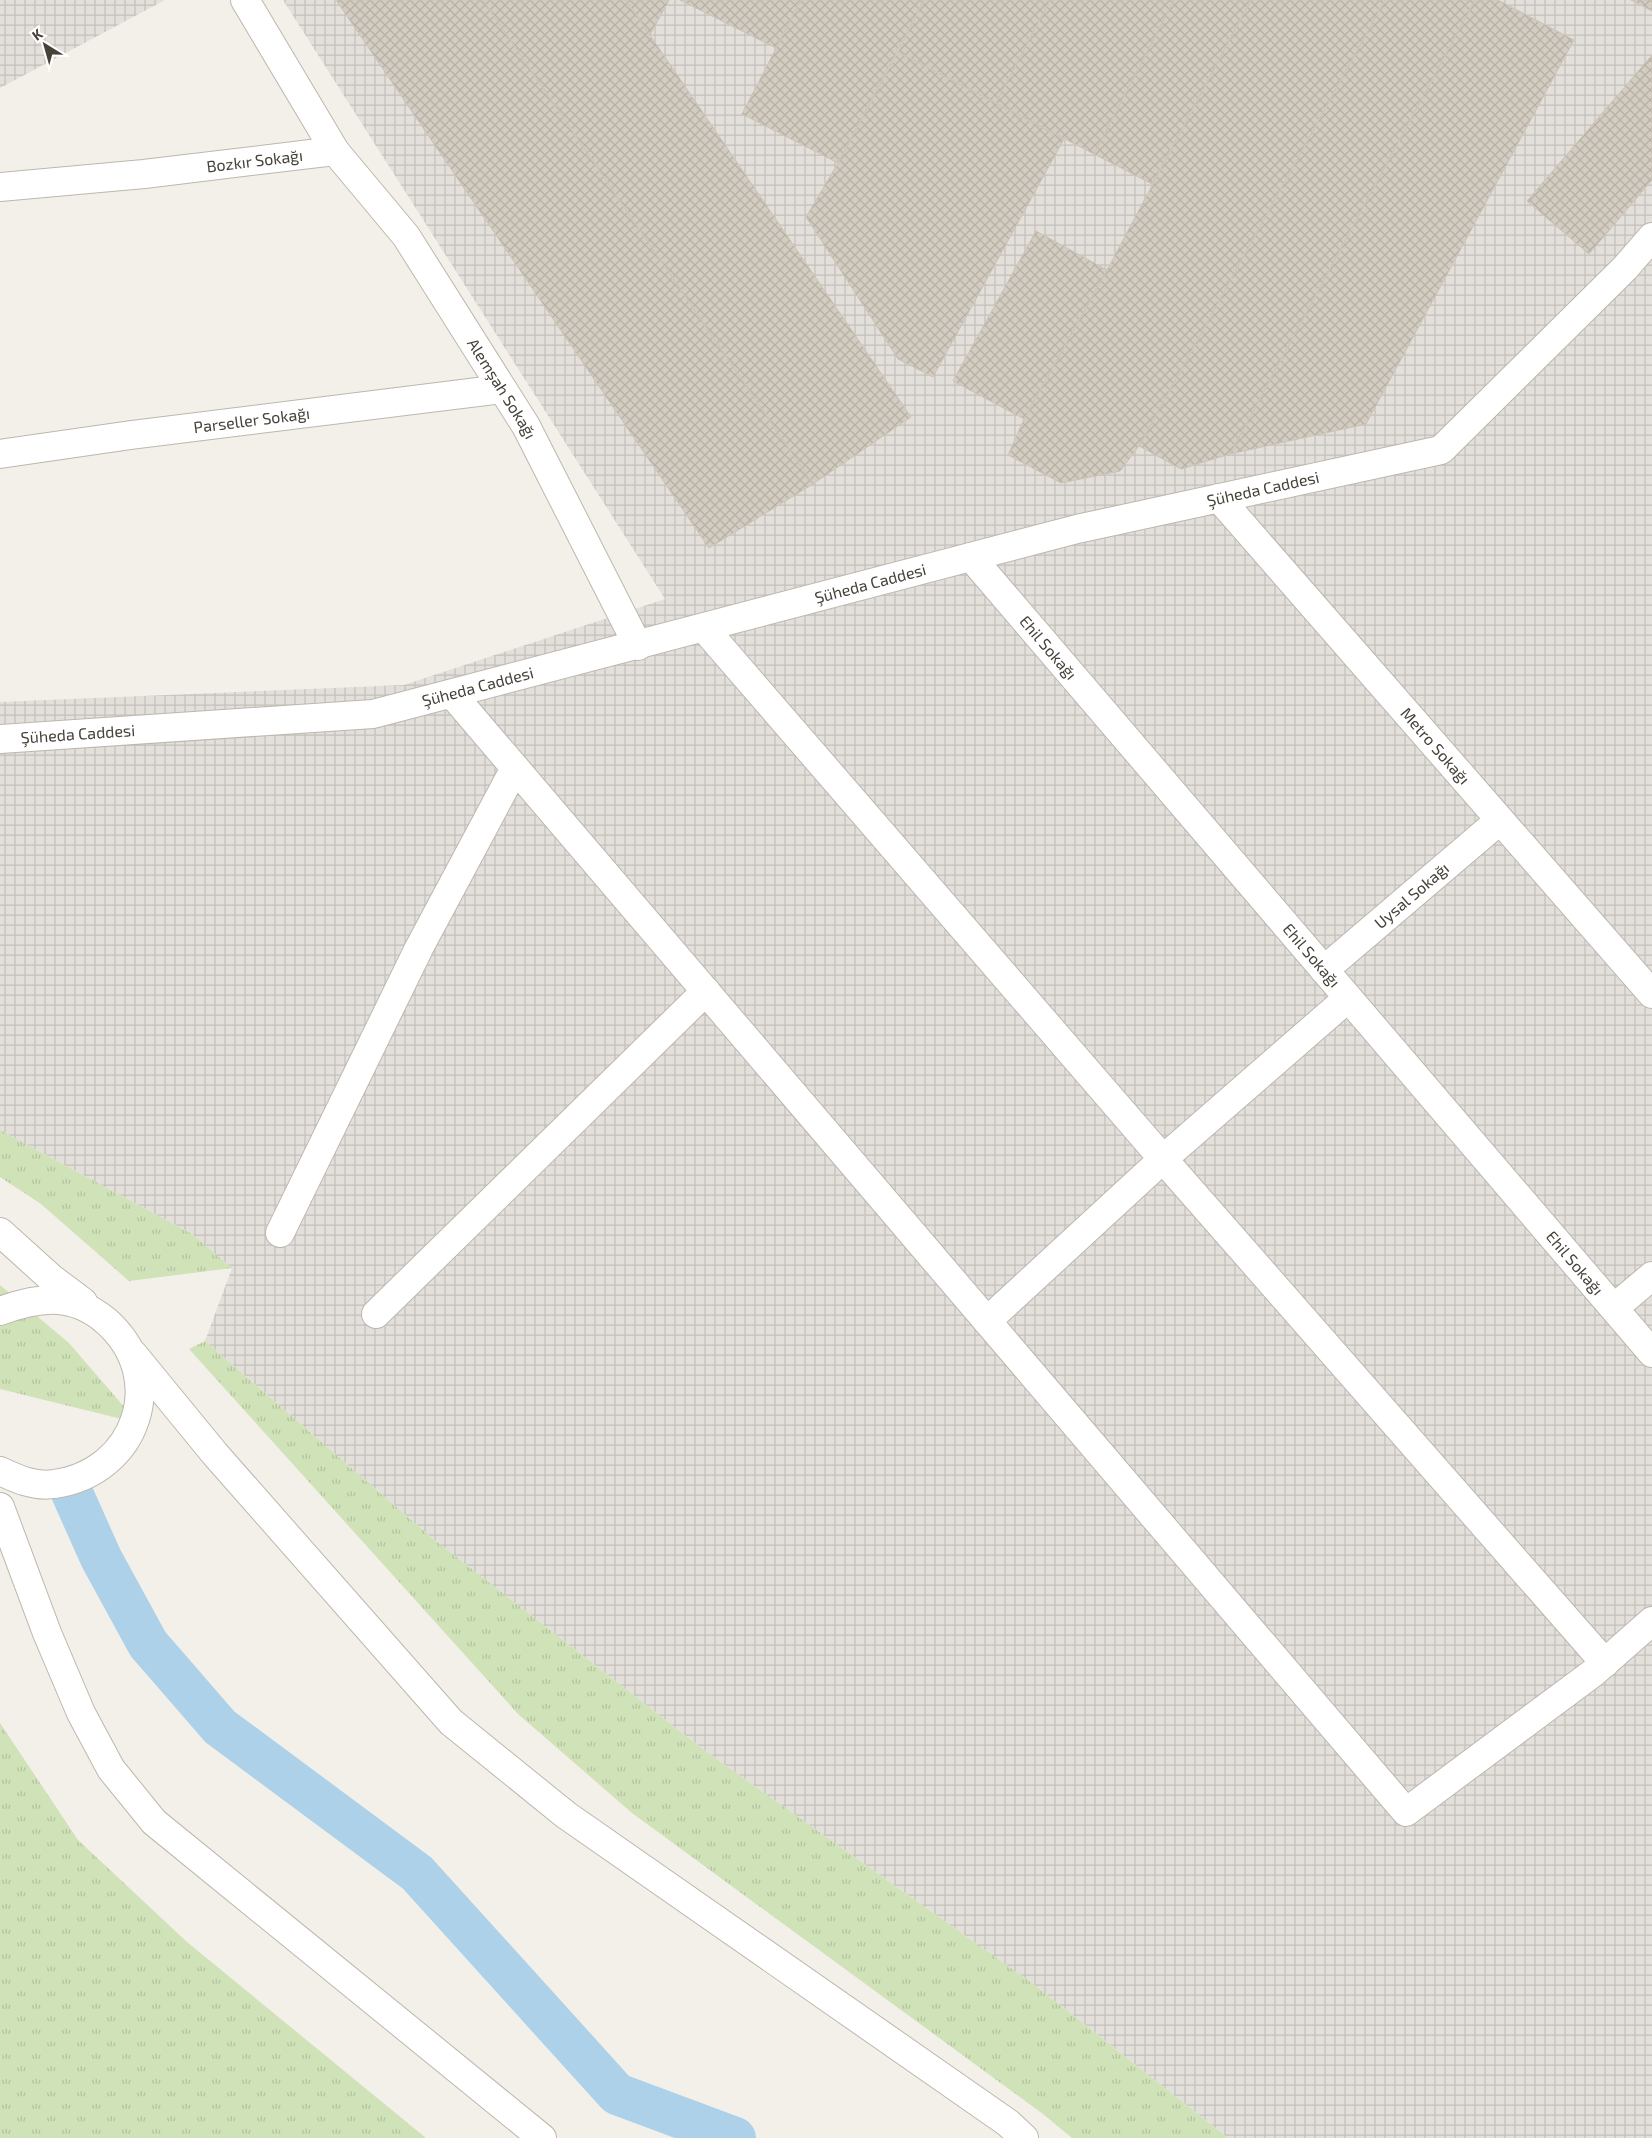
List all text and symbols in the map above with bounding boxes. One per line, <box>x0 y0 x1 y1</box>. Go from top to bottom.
north arrow <box>20 20 70 70</box>
text: K <box>28 25 46 44</box>
street label: Bozkır Sokağı <box>205 145 304 175</box>
street label: Alemşah Sokağı <box>464 334 541 442</box>
street label: Parseller Sokağı <box>192 403 311 436</box>
street label: Şüheda Caddesi <box>1205 467 1321 511</box>
street label: Şüheda Caddesi <box>812 559 928 608</box>
street label: Ehil Sokağı <box>1016 611 1081 683</box>
street label: Şüheda Caddesi <box>420 662 535 711</box>
street label: Metro Sokağı <box>1397 703 1474 788</box>
street label: Şüheda Caddesi <box>20 720 136 748</box>
street label: Uysal Sokağı <box>1370 858 1452 932</box>
street label: Ehil Sokağı <box>1279 919 1345 991</box>
street label: Ehil Sokağı <box>1543 1227 1608 1298</box>

